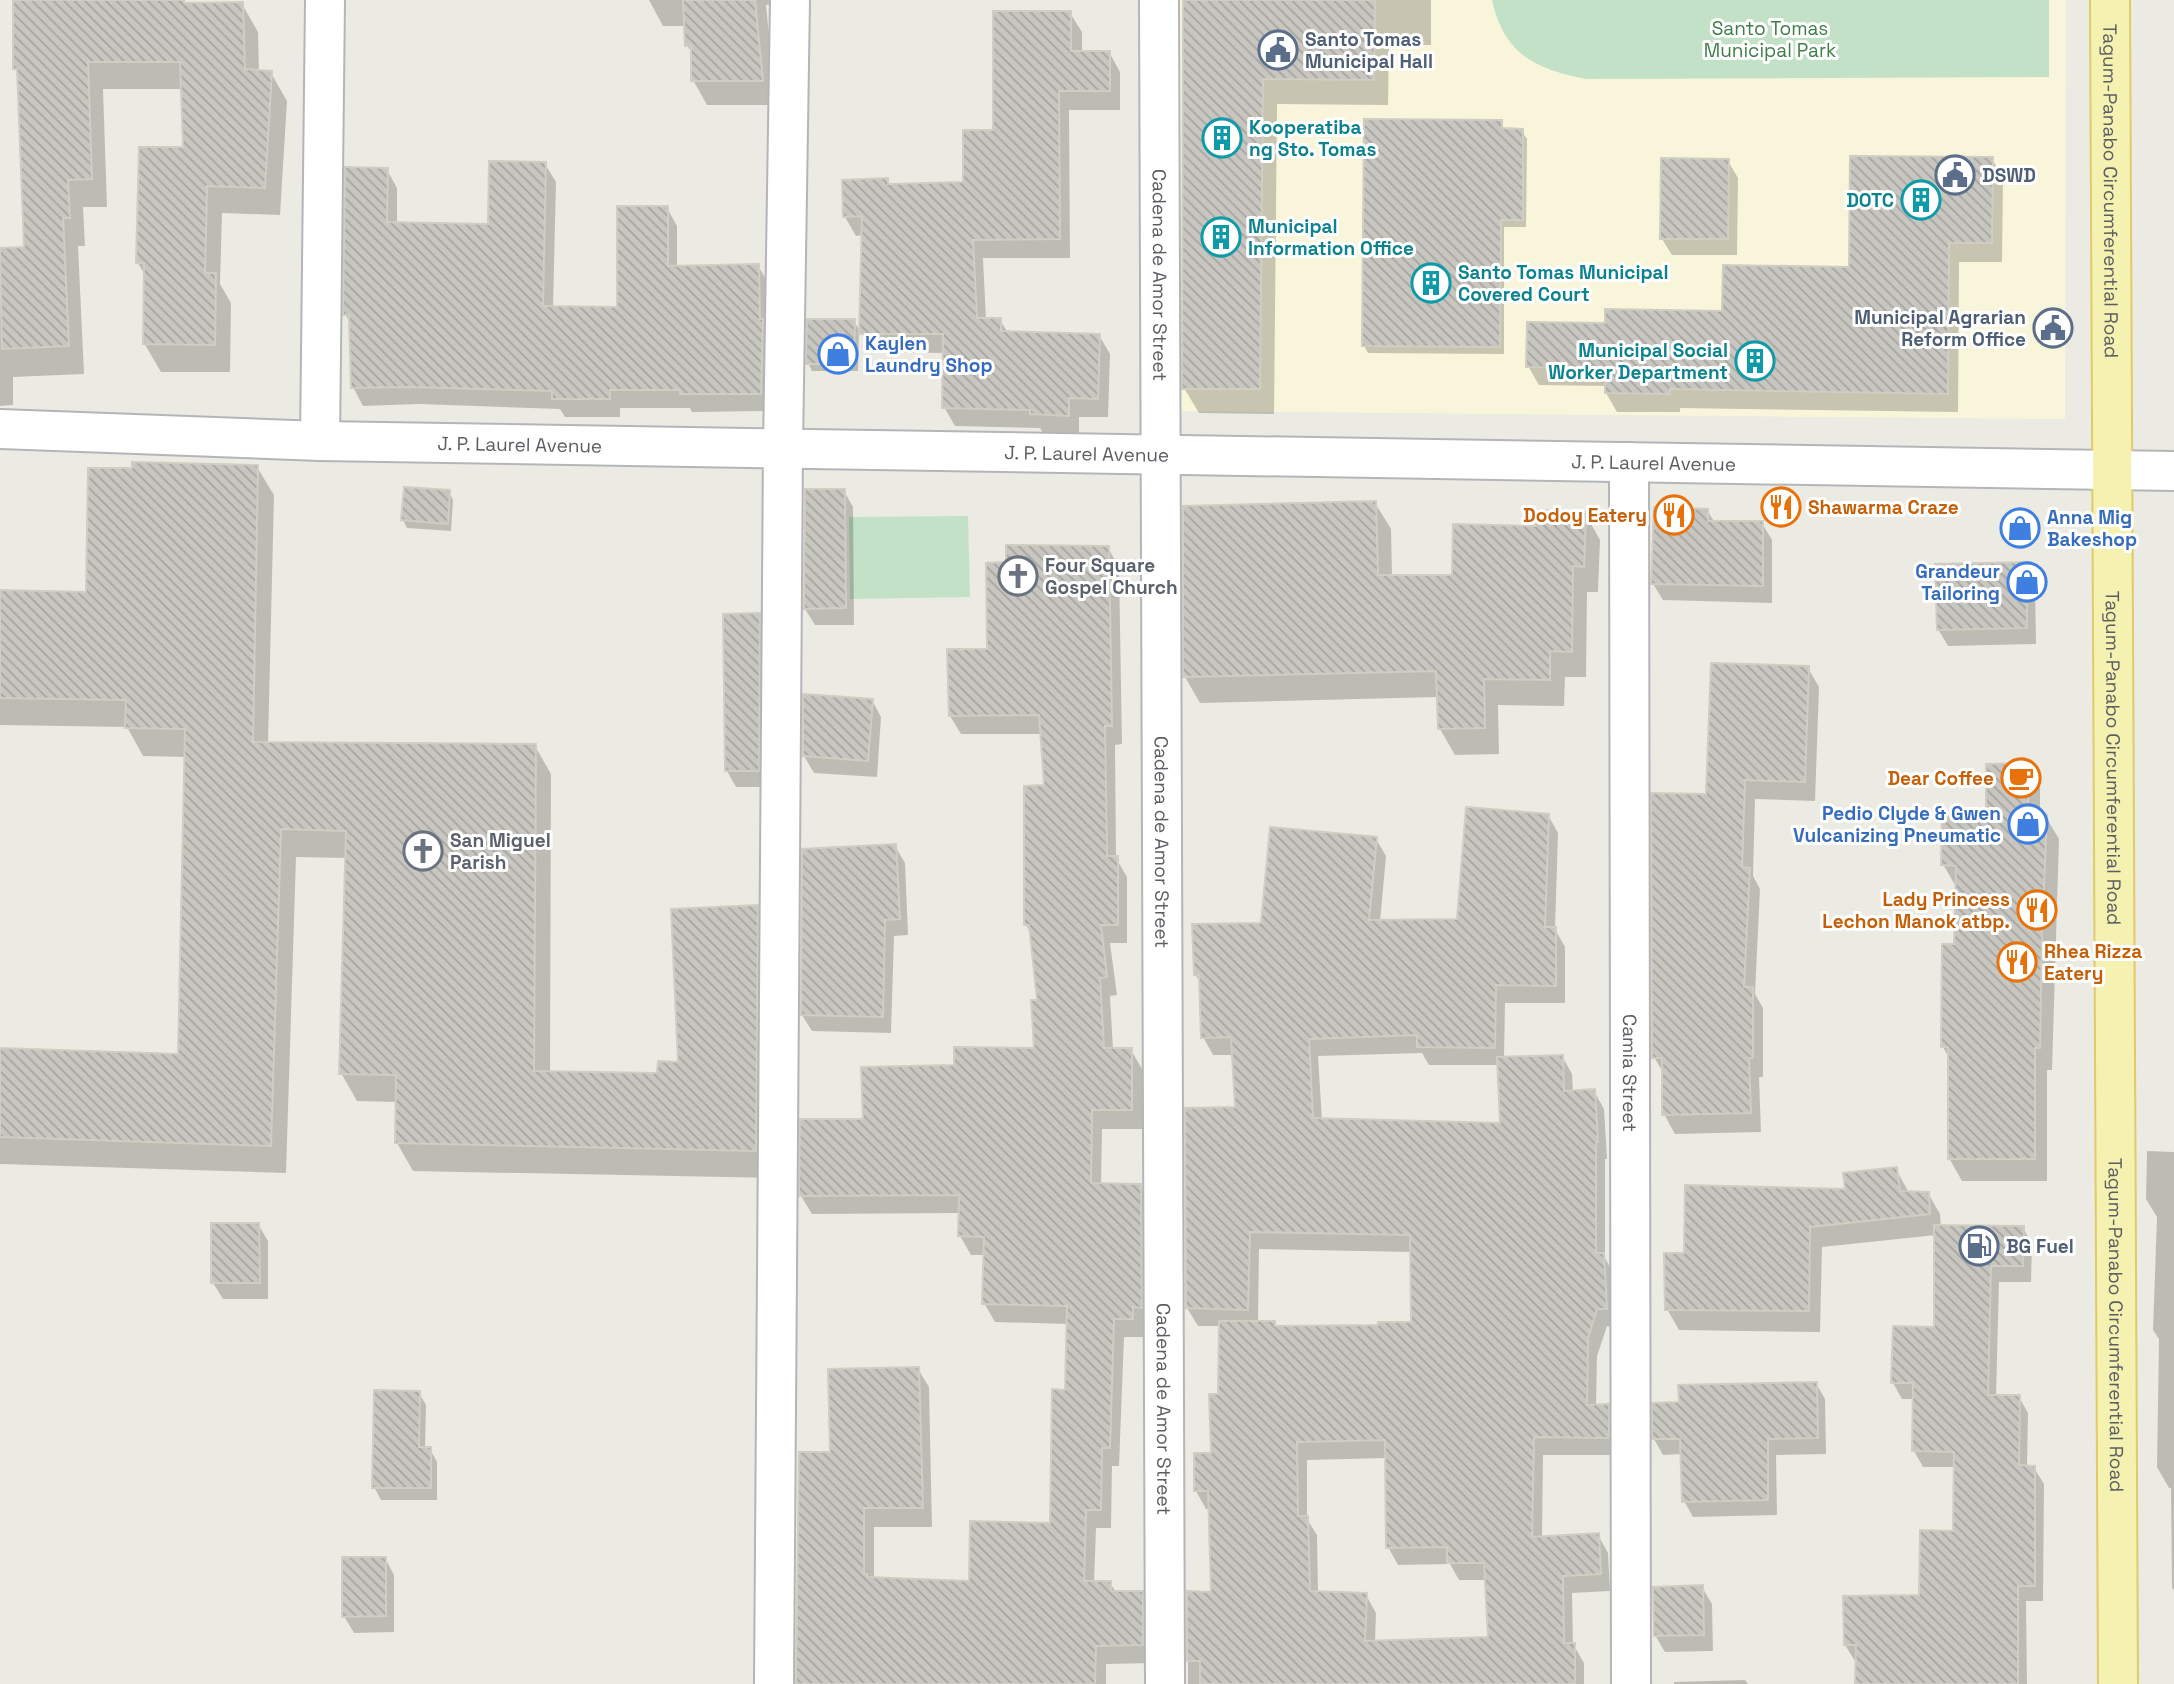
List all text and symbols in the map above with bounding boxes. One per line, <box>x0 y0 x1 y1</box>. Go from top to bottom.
park label: Santo Tomas Municipal Park <box>1704 16 1836 63</box>
street label: Tagum-Panabo Circumferential Road <box>2098 24 2124 358</box>
place label: Santo Tomas Municipal Hall <box>1305 27 1433 74</box>
public building icon: Santo Tomas Municipal Hall <box>1257 29 1299 71</box>
place label: Kooperatiba ng Sto. Tomas <box>1249 115 1376 162</box>
building icon: Kooperatiba ng Sto. Tomas <box>1201 117 1243 159</box>
public building icon: DSWD <box>1934 154 1976 196</box>
place label: DSWD <box>1982 163 2036 188</box>
street label: Cadena de Amor Street <box>1147 169 1173 381</box>
building icon: DOTC <box>1900 179 1942 221</box>
place label: DOTC <box>1846 188 1894 213</box>
place label: Municipal Information Office <box>1248 214 1414 261</box>
building icon: Municipal Information Office <box>1200 216 1242 258</box>
place label: Santo Tomas Municipal Covered Court <box>1458 260 1669 307</box>
building icon: Santo Tomas Municipal Covered Court <box>1410 262 1452 304</box>
place label: Municipal Agrarian Reform Office <box>1854 305 2026 352</box>
public building icon: Municipal Agrarian Reform Office <box>2032 307 2074 349</box>
place label: Kaylen Laundry Shop <box>865 331 993 378</box>
shop icon: Kaylen Laundry Shop <box>817 333 859 375</box>
place label: Municipal Social Worker Department <box>1548 338 1728 385</box>
building icon: Municipal Social Worker Department <box>1734 340 1776 382</box>
street label: J. P. Laurel Avenue <box>437 430 602 458</box>
street label: J. P. Laurel Avenue <box>1004 440 1169 467</box>
street label: J. P. Laurel Avenue <box>1571 449 1736 476</box>
restaurant icon: Shawarma Craze <box>1760 486 1802 528</box>
restaurant icon: Dodoy Eatery <box>1653 494 1695 536</box>
place label: Shawarma Craze <box>1808 495 1959 520</box>
place label: Dodoy Eatery <box>1523 503 1647 528</box>
place label: Anna Mig Bakeshop <box>2047 505 2137 552</box>
shop icon: Anna Mig Bakeshop <box>1999 507 2041 549</box>
place label: Four Square Gospel Church <box>1045 553 1178 600</box>
church icon: Four Square Gospel Church <box>997 555 1039 597</box>
place label: Grandeur Tailoring <box>1915 559 2000 606</box>
shop icon: Grandeur Tailoring <box>2006 561 2048 603</box>
street label: Tagum-Panabo Circumferential Road <box>2100 591 2127 925</box>
street label: Cadena de Amor Street <box>1149 736 1175 948</box>
cafe icon: Dear Coffee <box>2000 757 2042 799</box>
place label: Dear Coffee <box>1887 766 1994 791</box>
place label: Pedio Clyde & Gwen Vulcanizing Pneumatic <box>1793 801 2001 848</box>
shop icon: Pedio Clyde & Gwen Vulcanizing Pneumatic <box>2007 803 2049 845</box>
place label: San Miguel Parish <box>450 828 551 875</box>
church icon: San Miguel Parish <box>402 830 444 872</box>
place label: Lady Princess Lechon Manok atbp. <box>1822 887 2010 934</box>
restaurant icon: Lady Princess Lechon Manok atbp. <box>2016 889 2058 931</box>
place label: Rhea Rizza Eatery <box>2044 939 2142 986</box>
restaurant icon: Rhea Rizza Eatery <box>1996 941 2038 983</box>
street label: Camia Street <box>1617 1014 1643 1132</box>
street label: Tagum-Panabo Circumferential Road <box>2103 1158 2130 1492</box>
fuel station icon: BG Fuel <box>1958 1225 2000 1267</box>
place label: BG Fuel <box>2006 1234 2074 1259</box>
street label: Cadena de Amor Street <box>1151 1303 1177 1515</box>

